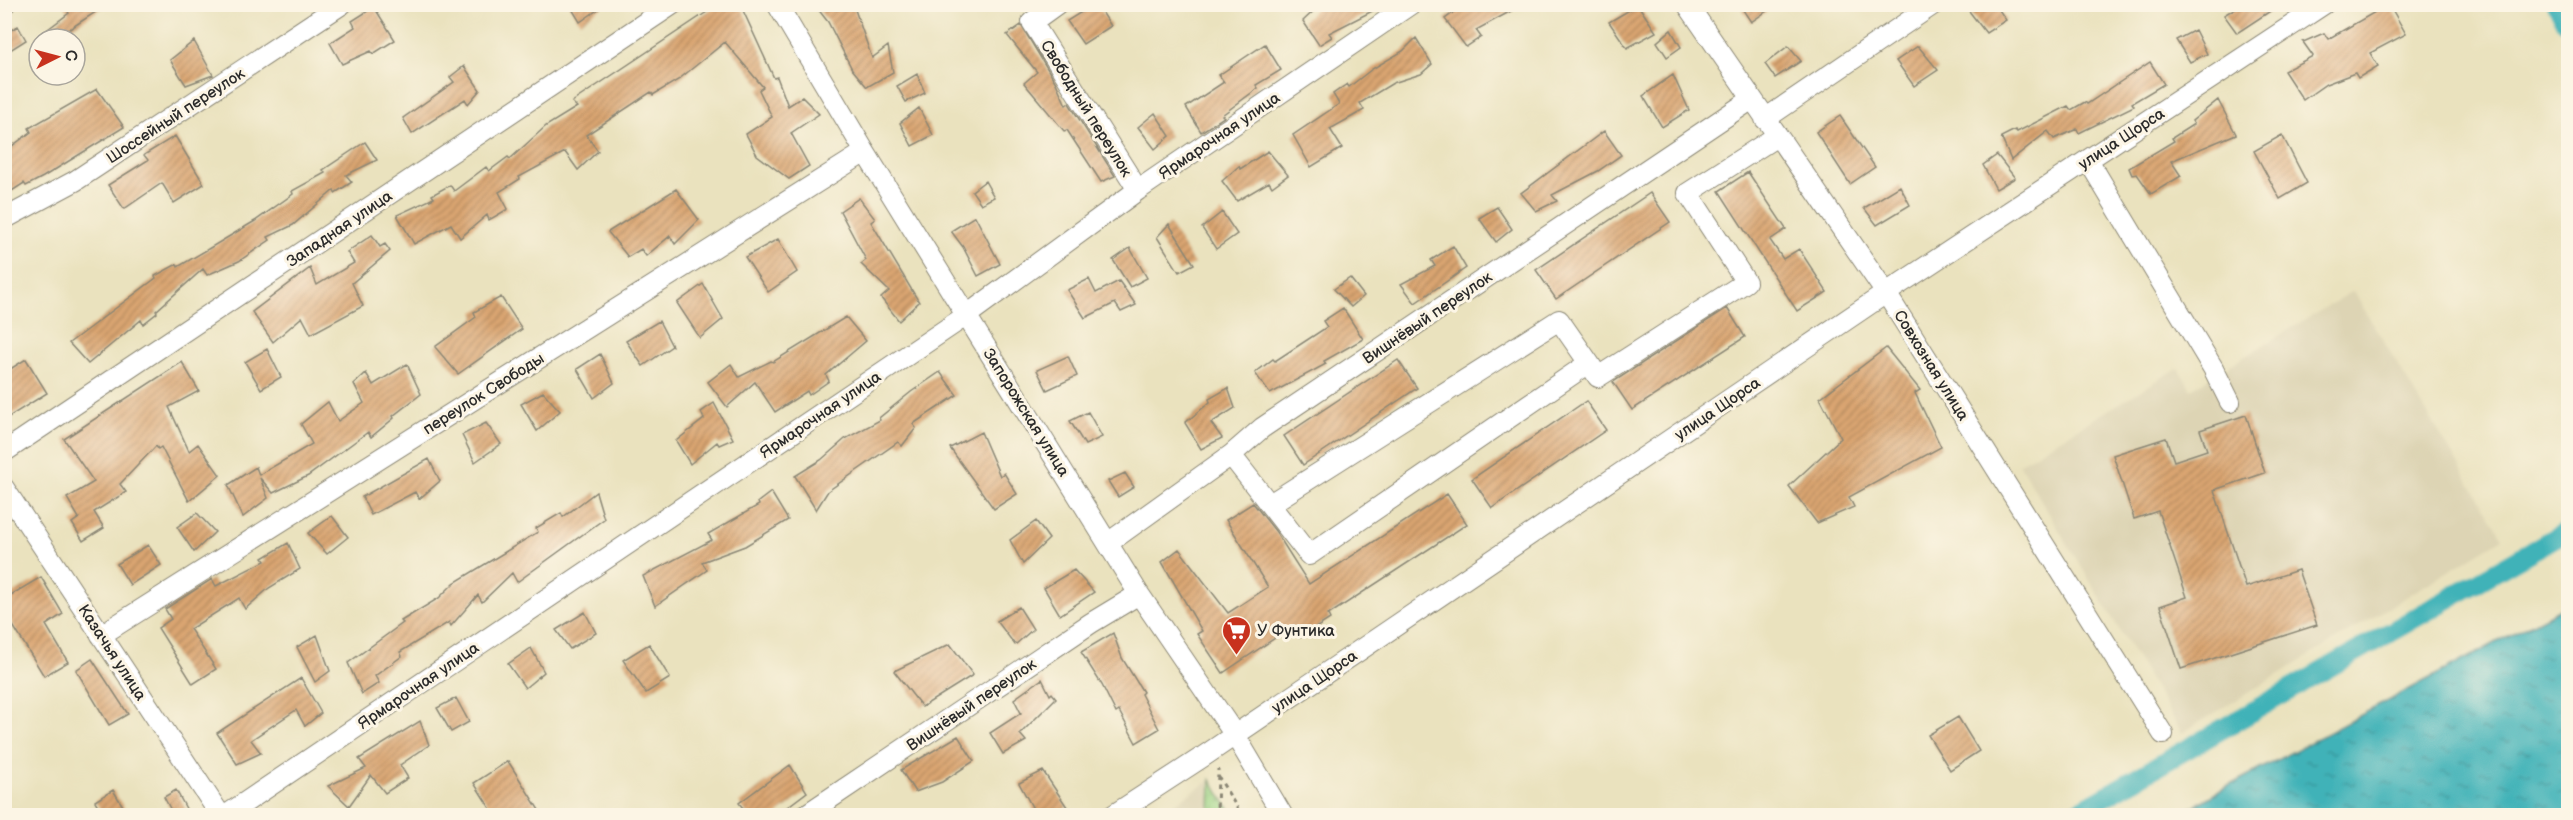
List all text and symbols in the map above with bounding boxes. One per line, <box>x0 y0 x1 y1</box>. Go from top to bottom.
north arrow <box>27 27 87 87</box>
street label: Свободный переулок <box>1036 37 1136 181</box>
text: С <box>60 49 80 62</box>
street label: Шоссейный переулок <box>103 64 249 168</box>
street label: Ярмарочная улица <box>1156 88 1284 184</box>
street label: улица Щорса <box>2075 104 2169 174</box>
street label: Западная улица <box>283 187 397 272</box>
street label: Вишнёвый переулок <box>1359 268 1497 369</box>
street label: Совхозная улица <box>1889 307 1973 425</box>
street label: Запорожская улица <box>979 345 1073 481</box>
street label: переулок Свободы <box>420 349 548 439</box>
street label: Ярмарочная улица <box>757 367 885 463</box>
street label: улица Щорса <box>1672 373 1765 445</box>
street label: Казачья улица <box>74 601 150 705</box>
supermarket icon: У Фунтика <box>1220 614 1252 656</box>
place label: У Фунтика <box>1257 622 1335 641</box>
street label: Ярмарочная улица <box>355 638 483 734</box>
street label: улица Щорса <box>1269 646 1362 718</box>
street label: Вишнёвый переулок <box>903 655 1041 756</box>

